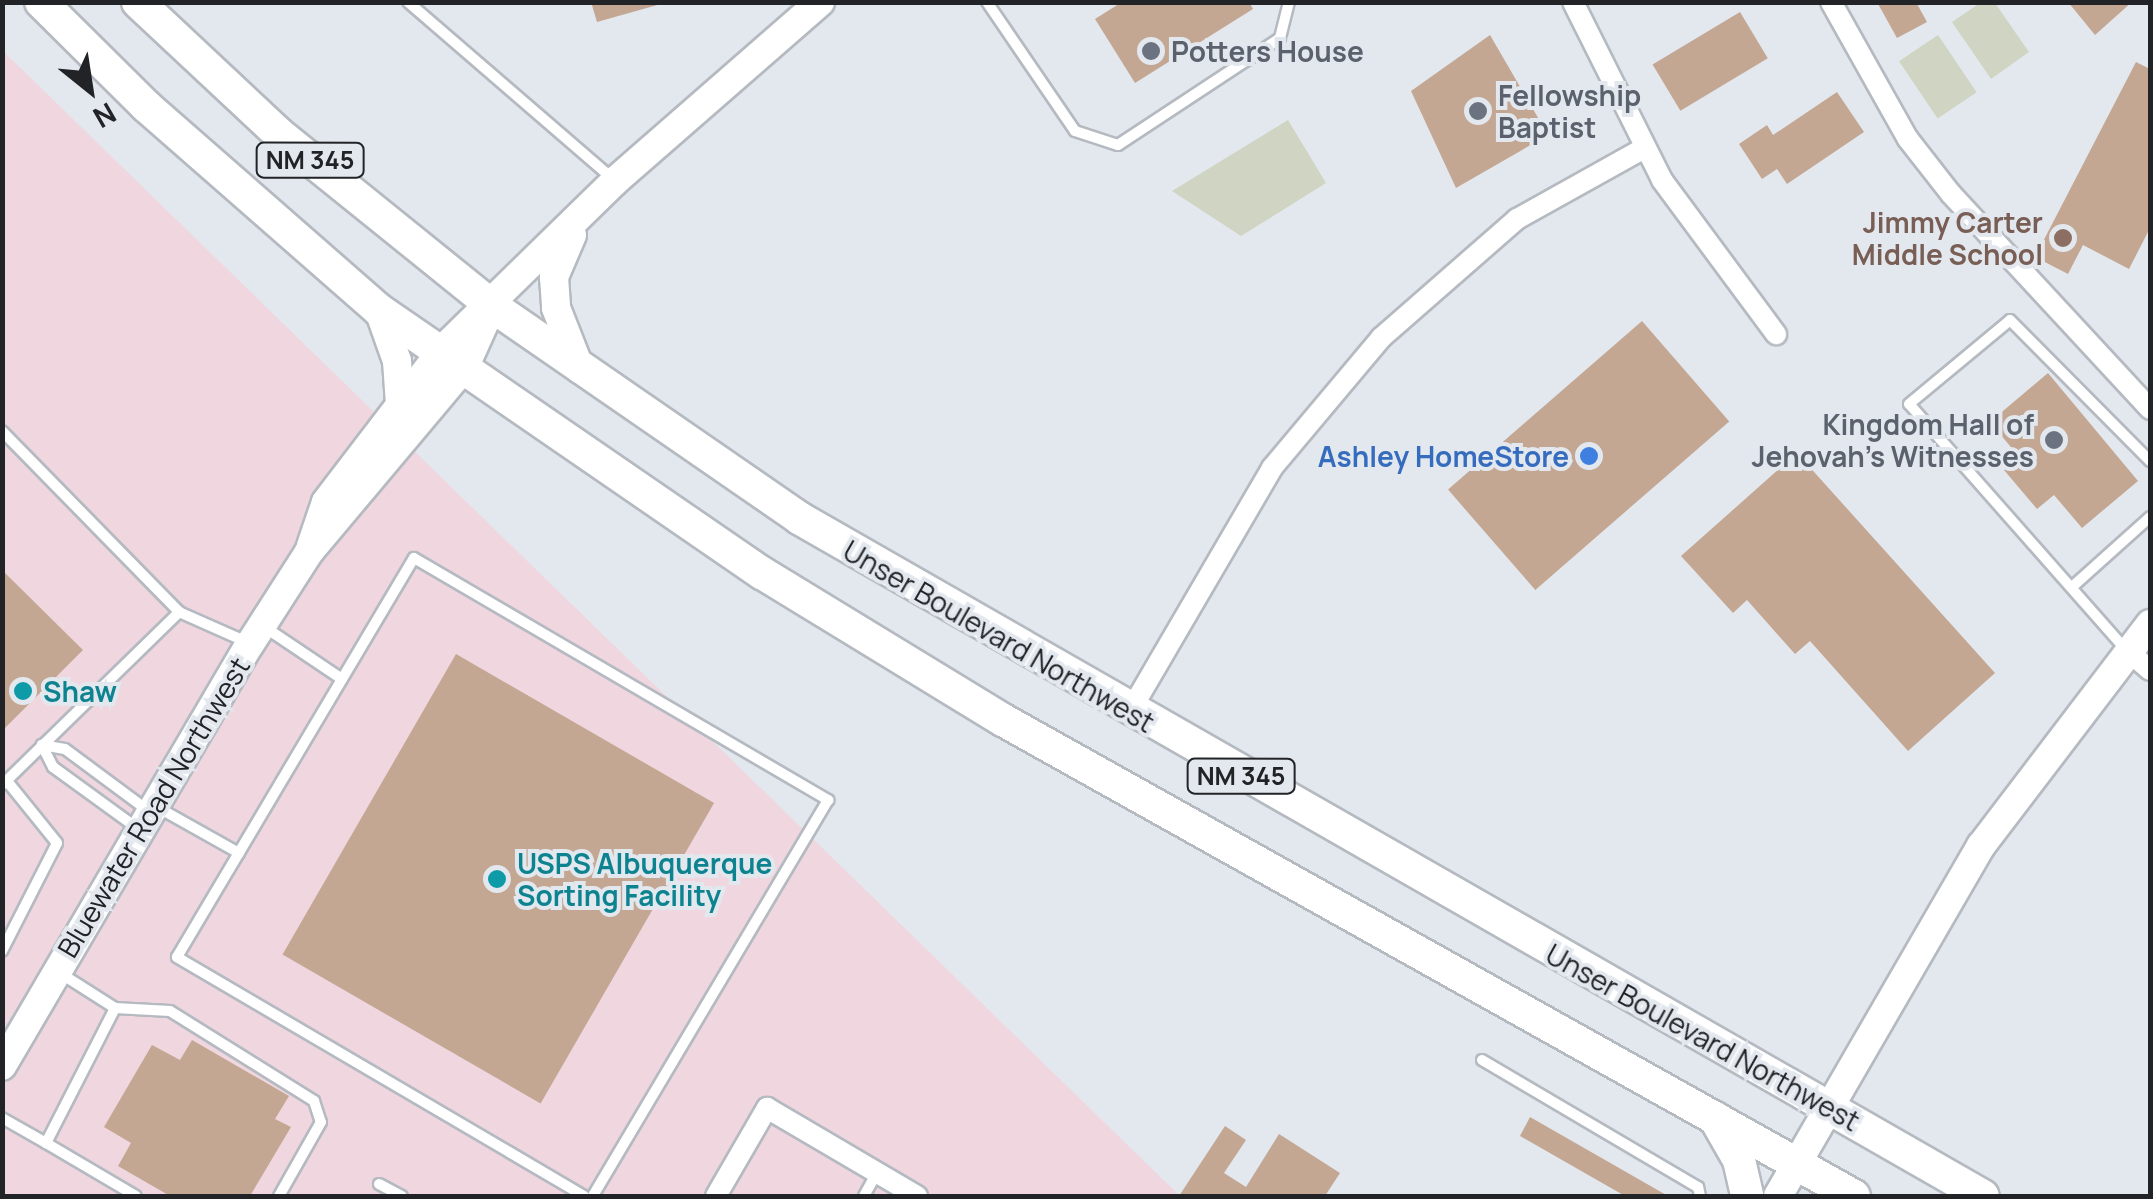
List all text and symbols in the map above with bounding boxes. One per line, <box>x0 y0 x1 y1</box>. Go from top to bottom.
place label: Potters House <box>1171 34 1364 68</box>
north arrow <box>40 40 140 140</box>
marker: Potters House <box>1140 40 1162 62</box>
place label: Fellowship Baptist <box>1498 78 1641 144</box>
text: N <box>87 94 123 137</box>
marker: Fellowship Baptist <box>1467 100 1489 122</box>
road number: NM 345 <box>255 140 365 180</box>
place label: Jimmy Carter Middle School <box>1852 205 2043 271</box>
marker: Jimmy Carter Middle School <box>2052 227 2074 249</box>
place label: Kingdom Hall of Jehovah's Witnesses <box>1752 407 2034 473</box>
marker: Kingdom Hall of Jehovah's Witnesses <box>2043 429 2065 451</box>
place label: Ashley HomeStore <box>1318 439 1569 473</box>
marker: Ashley HomeStore <box>1578 445 1600 467</box>
street label: Unser Boulevard Northwest <box>837 533 1161 739</box>
street label: Bluewater Road Northwest <box>50 651 256 963</box>
place label: Shaw <box>43 674 117 708</box>
marker: Shaw <box>12 680 34 702</box>
road number: NM 345 <box>1186 756 1296 796</box>
place label: USPS Albuquerque Sorting Facility <box>517 846 772 912</box>
marker: USPS Albuquerque Sorting Facility <box>486 868 508 890</box>
street label: Unser Boulevard Northwest <box>1540 937 1866 1137</box>

